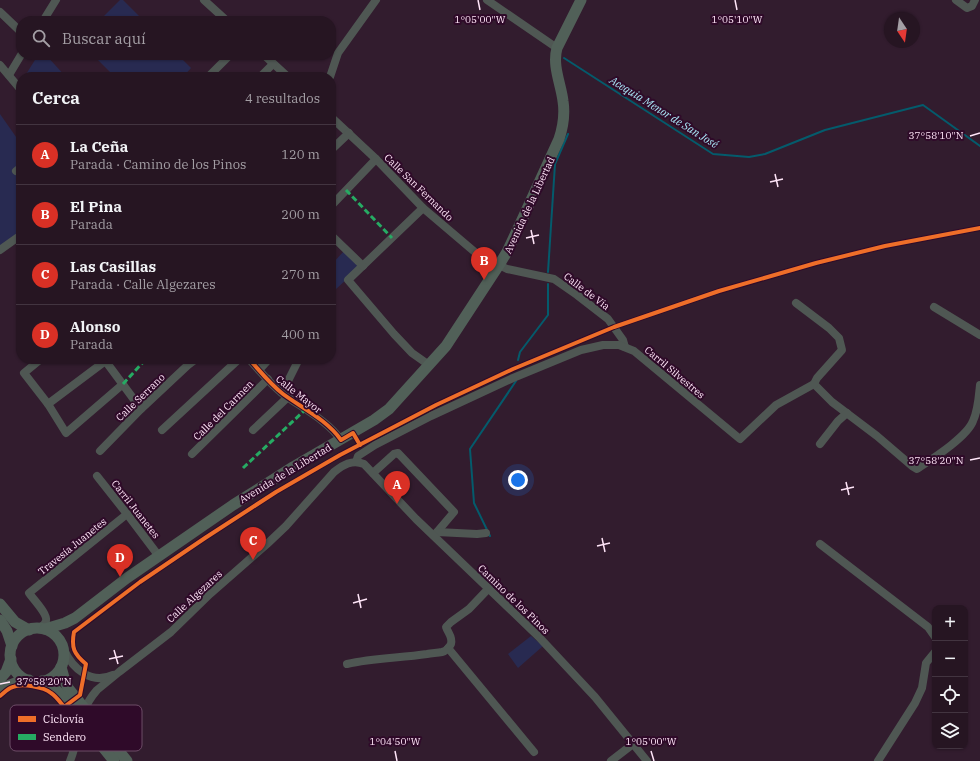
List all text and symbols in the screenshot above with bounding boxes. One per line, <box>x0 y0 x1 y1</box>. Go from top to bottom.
north arrow <box>884 12 920 48</box>
text: 1°05'00"W <box>454 13 506 26</box>
text: 1°05'10"W <box>711 13 763 26</box>
search box <box>16 16 336 60</box>
icon: search <box>30 27 52 49</box>
text: Buscar aquí <box>62 29 146 48</box>
water label: Acequia Menor de San José <box>606 72 722 152</box>
text: Cerca <box>32 87 80 109</box>
text: 4 resultados <box>245 90 320 107</box>
text: 37°58'10"N <box>909 129 964 142</box>
text: La Ceña <box>70 137 128 156</box>
text: A <box>40 146 50 163</box>
text: 120 m <box>281 146 320 163</box>
street label: Calle San Fernando <box>381 151 456 224</box>
street label: Avenida de la Libertad <box>501 155 558 256</box>
text: Parada · Camino de los Pinos <box>70 156 246 173</box>
text: El Pina <box>70 197 122 216</box>
text: B <box>40 206 50 223</box>
text: 200 m <box>281 206 320 223</box>
text: Parada <box>70 216 113 233</box>
pin: B <box>471 247 497 280</box>
text: Las Casillas <box>70 257 156 276</box>
text: C <box>41 266 49 283</box>
text: 270 m <box>281 266 320 283</box>
street label: Calle de Via <box>561 270 613 313</box>
text: Parada · Calle Algezares <box>70 276 216 293</box>
text: Alonso <box>70 317 120 336</box>
text: D <box>40 326 50 343</box>
text: 400 m <box>281 326 320 343</box>
text: Parada <box>70 336 113 353</box>
street label: Carril Silvestres <box>642 343 708 401</box>
street label: Calle Serrano <box>113 371 168 424</box>
street label: Calle Mayor <box>273 372 325 417</box>
street label: Calle del Carmen <box>191 377 257 443</box>
street label: Avenida de la Libertad <box>237 441 334 506</box>
text: 37°58'20"N <box>909 454 964 467</box>
your location <box>508 470 528 490</box>
pin: A <box>384 471 410 504</box>
street label: Carril Juanetes <box>109 477 163 541</box>
street label: Travesía Juanetes <box>35 515 109 578</box>
pin: C <box>240 527 266 560</box>
pin: D <box>107 544 133 577</box>
street label: Camino de los Pinos <box>475 562 552 637</box>
street label: Calle Algezares <box>164 567 225 625</box>
map controls <box>932 605 968 749</box>
button: + <box>932 605 968 641</box>
button: − <box>932 641 968 677</box>
text: 37°58'20"N <box>17 675 72 688</box>
button: locate <box>932 677 968 713</box>
legend <box>10 705 142 751</box>
text: Ciclovía <box>43 712 84 726</box>
button: layers <box>932 713 968 749</box>
text: Sendero <box>43 730 86 744</box>
text: 1°04'50"W <box>369 735 421 748</box>
text: 1°05'00"W <box>625 735 677 748</box>

